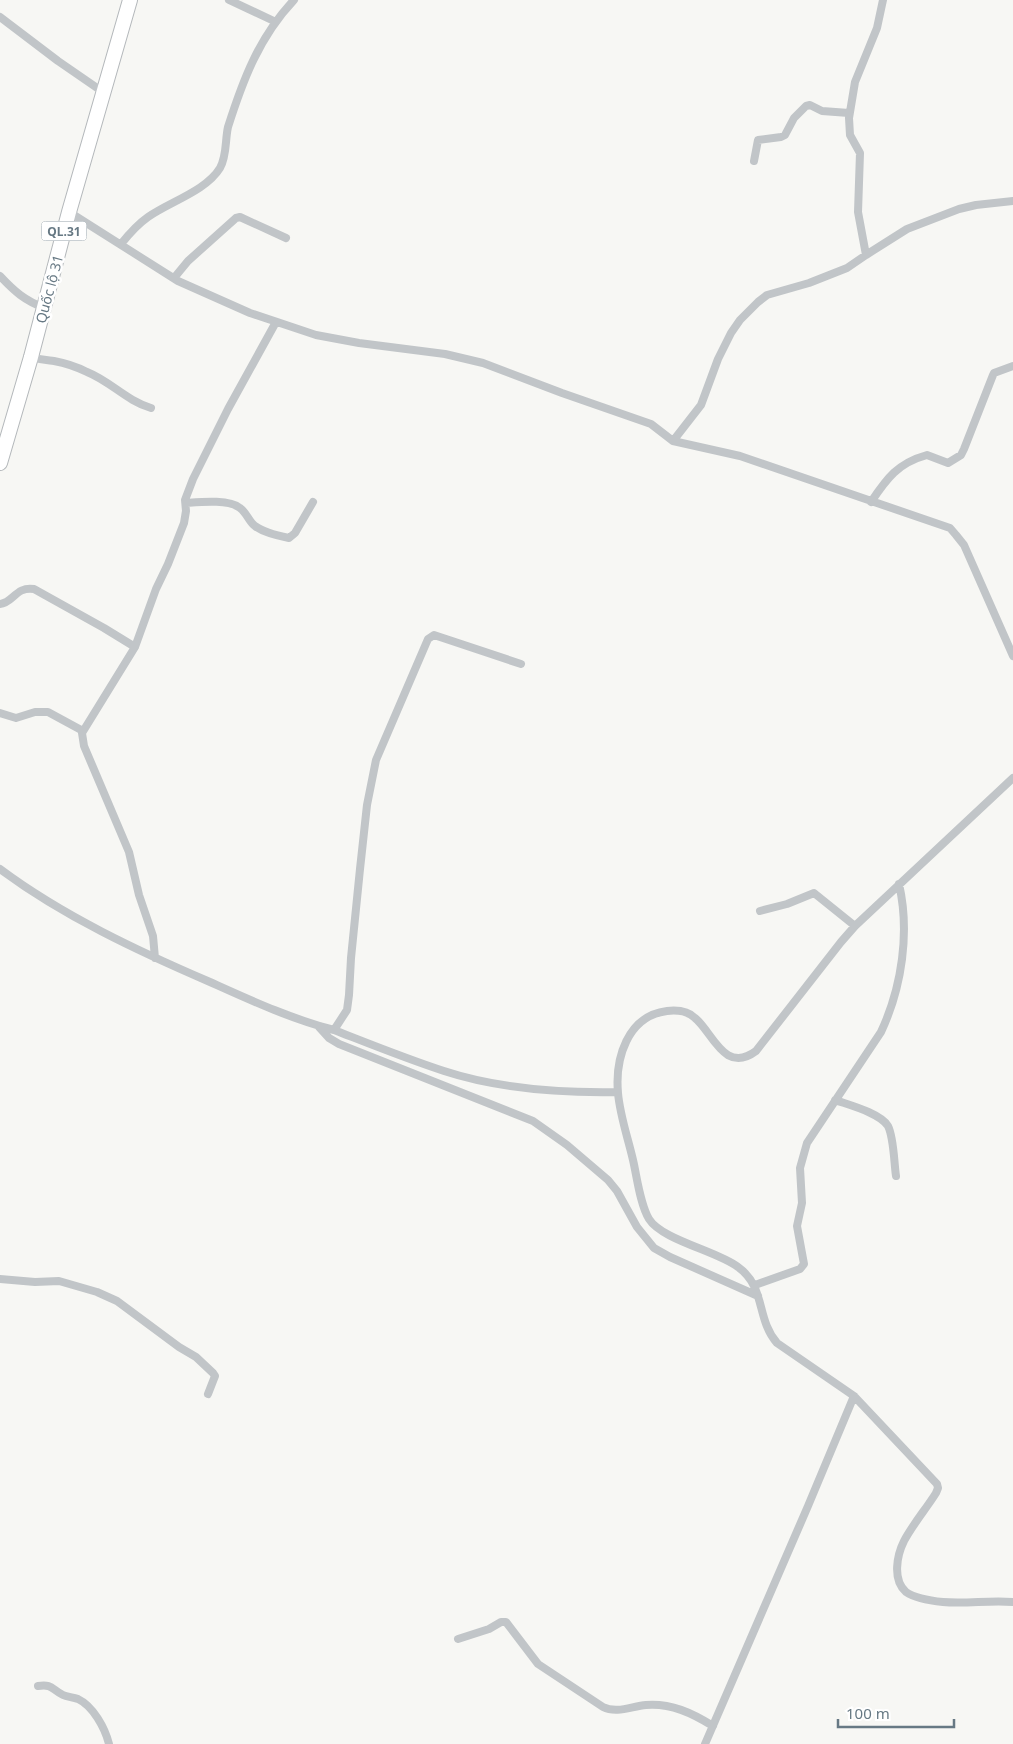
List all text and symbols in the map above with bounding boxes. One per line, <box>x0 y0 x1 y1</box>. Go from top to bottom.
road number: QL.31 <box>42 222 86 240</box>
street label: Quốc lộ 31 <box>31 253 67 325</box>
scale bar <box>838 1696 954 1728</box>
text: 100 m <box>846 1703 890 1723</box>

